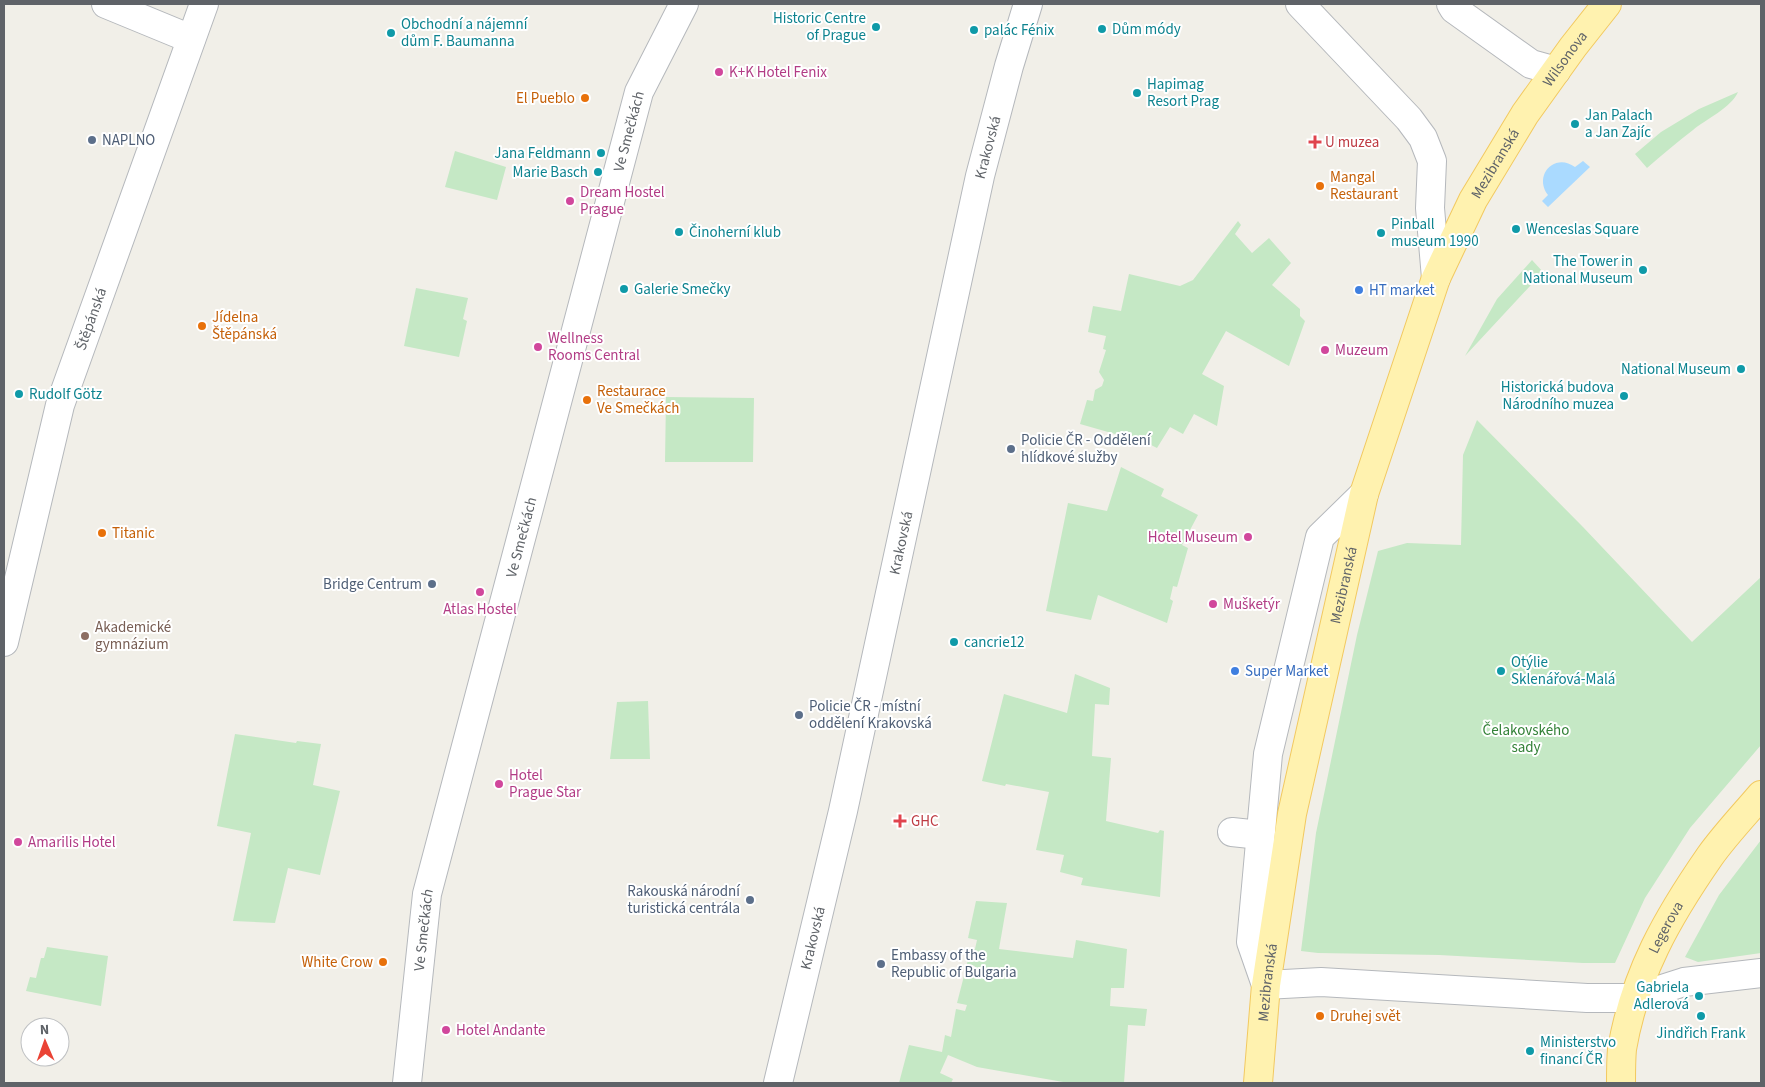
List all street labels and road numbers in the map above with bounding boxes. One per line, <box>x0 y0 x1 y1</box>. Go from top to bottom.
street label: Wilsonova <box>1538 27 1593 91</box>
street label: Ve Smečkách <box>608 89 650 174</box>
street label: Krakovská <box>970 114 1006 181</box>
street label: Mezibranská <box>1466 125 1525 203</box>
street label: Štěpánská <box>71 285 112 353</box>
street label: Ve Smečkách <box>501 495 542 580</box>
street label: Krakovská <box>884 509 918 577</box>
street label: Mezibranská <box>1325 545 1363 626</box>
street label: Ve Smečkách <box>409 886 439 972</box>
street label: Legerova <box>1643 897 1689 957</box>
street label: Krakovská <box>795 904 831 972</box>
street label: Mezibranská <box>1253 942 1283 1022</box>

